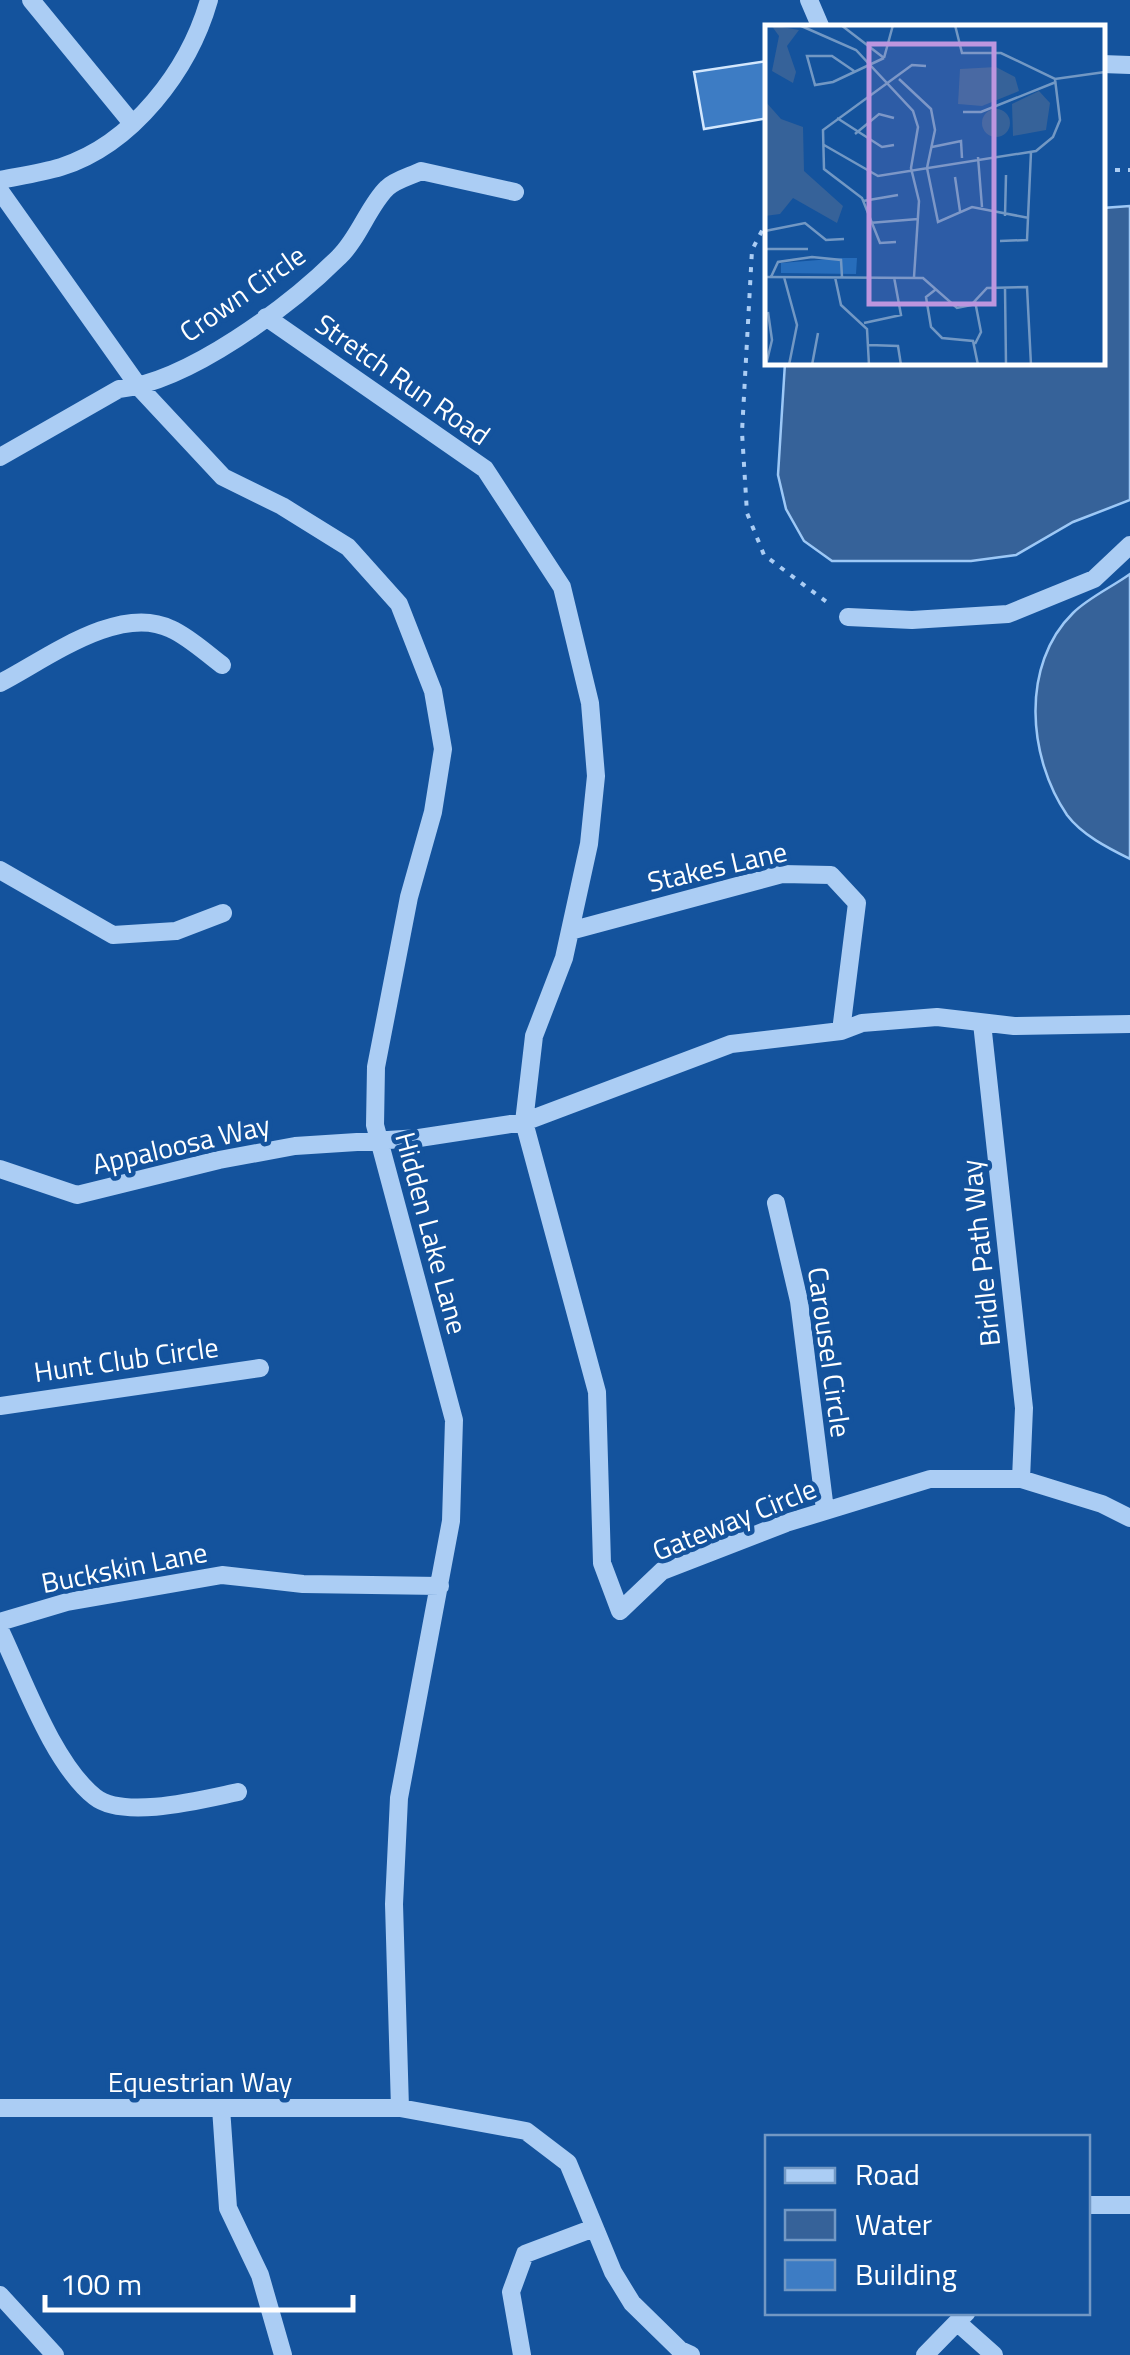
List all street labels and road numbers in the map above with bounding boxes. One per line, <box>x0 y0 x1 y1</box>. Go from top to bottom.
street label: Crown Circle <box>170 234 314 352</box>
street label: Stretch Run Road <box>307 303 499 455</box>
street label: Stakes Lane <box>643 829 791 903</box>
street label: Appaloosa Way <box>88 1103 274 1185</box>
street label: Hidden Lake Lane <box>384 1127 480 1339</box>
street label: Bridle Path Way <box>949 1157 1011 1349</box>
street label: Carousel Circle <box>797 1264 863 1440</box>
street label: Hunt Club Circle <box>31 1325 221 1393</box>
street label: Gateway Circle <box>646 1467 822 1571</box>
street label: Buckskin Lane <box>37 1530 211 1604</box>
street label: Equestrian Way <box>108 2060 292 2103</box>

